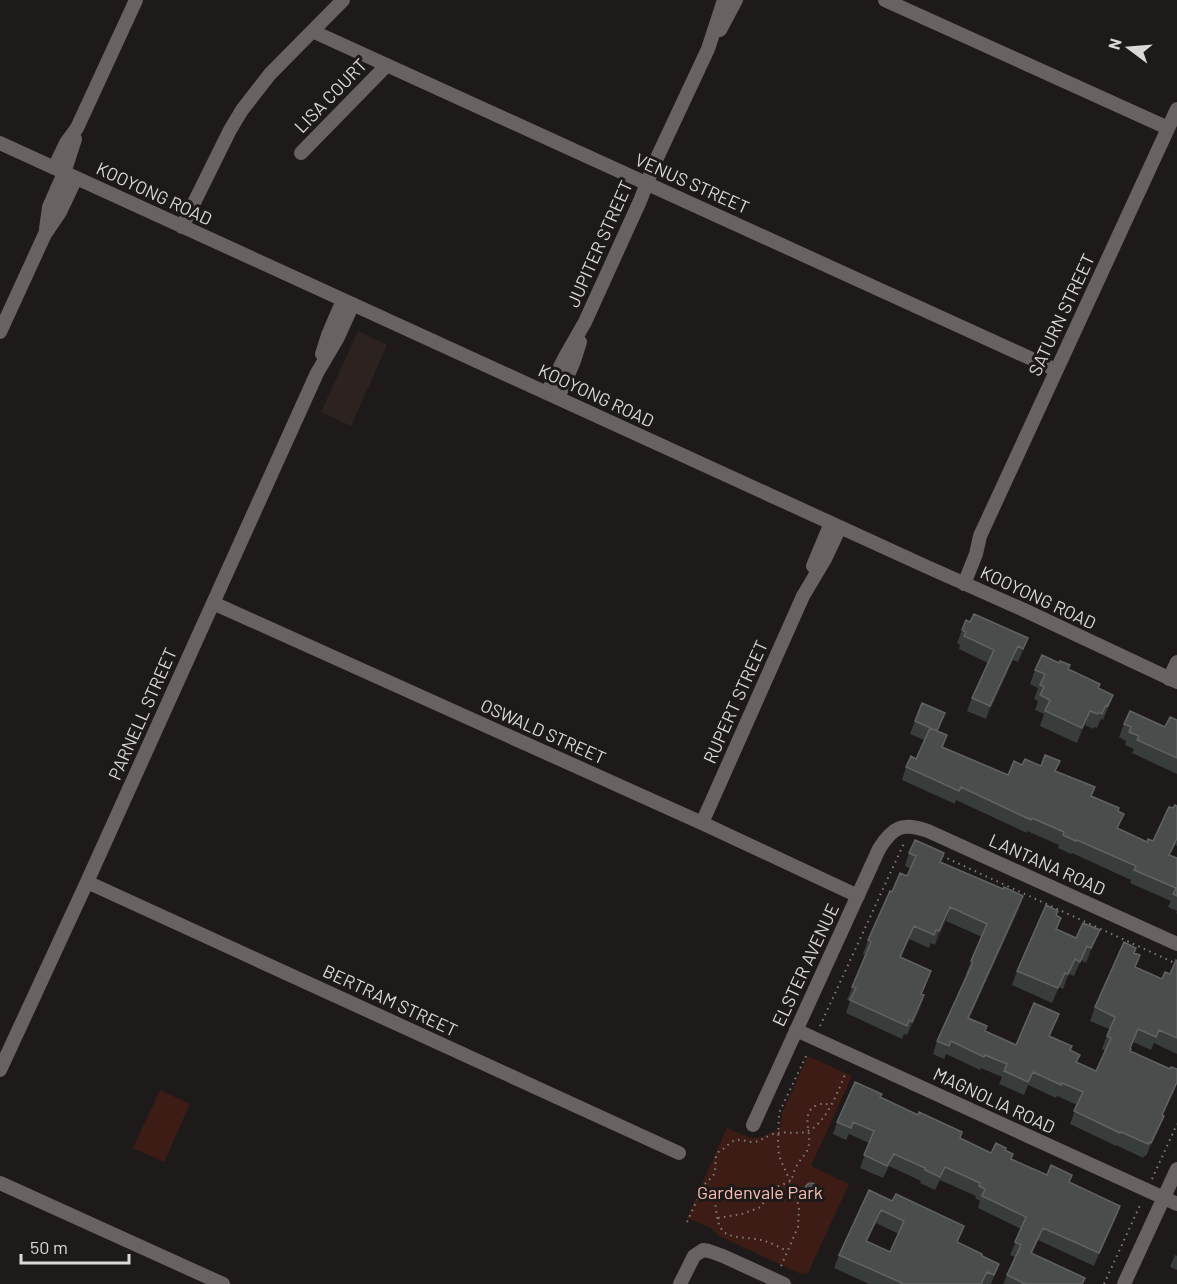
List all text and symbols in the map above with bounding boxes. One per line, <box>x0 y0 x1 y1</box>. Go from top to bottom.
north arrow <box>1099 18 1159 78</box>
text: N <box>1104 36 1125 51</box>
street label: LISA COURT <box>289 54 371 137</box>
street label: VENUS STREET <box>632 148 753 218</box>
street label: KOOYONG ROAD <box>93 157 216 229</box>
street label: JUPITER STREET <box>561 177 637 310</box>
street label: SATURN STREET <box>1023 250 1099 379</box>
street label: KOOYONG ROAD <box>535 359 658 431</box>
street label: KOOYONG ROAD <box>977 561 1100 633</box>
street label: RUPERT STREET <box>698 637 772 767</box>
street label: PARNELL STREET <box>103 644 181 783</box>
street label: OSWALD STREET <box>477 694 610 769</box>
street label: LANTANA ROAD <box>986 829 1109 900</box>
street label: ELSTER AVENUE <box>767 900 843 1030</box>
street label: BERTRAM STREET <box>320 959 461 1041</box>
street label: MAGNOLIA ROAD <box>930 1062 1059 1138</box>
park label: Gardenvale Park <box>697 1181 823 1203</box>
scale bar <box>21 1227 129 1265</box>
text: 50 m <box>30 1236 68 1258</box>

